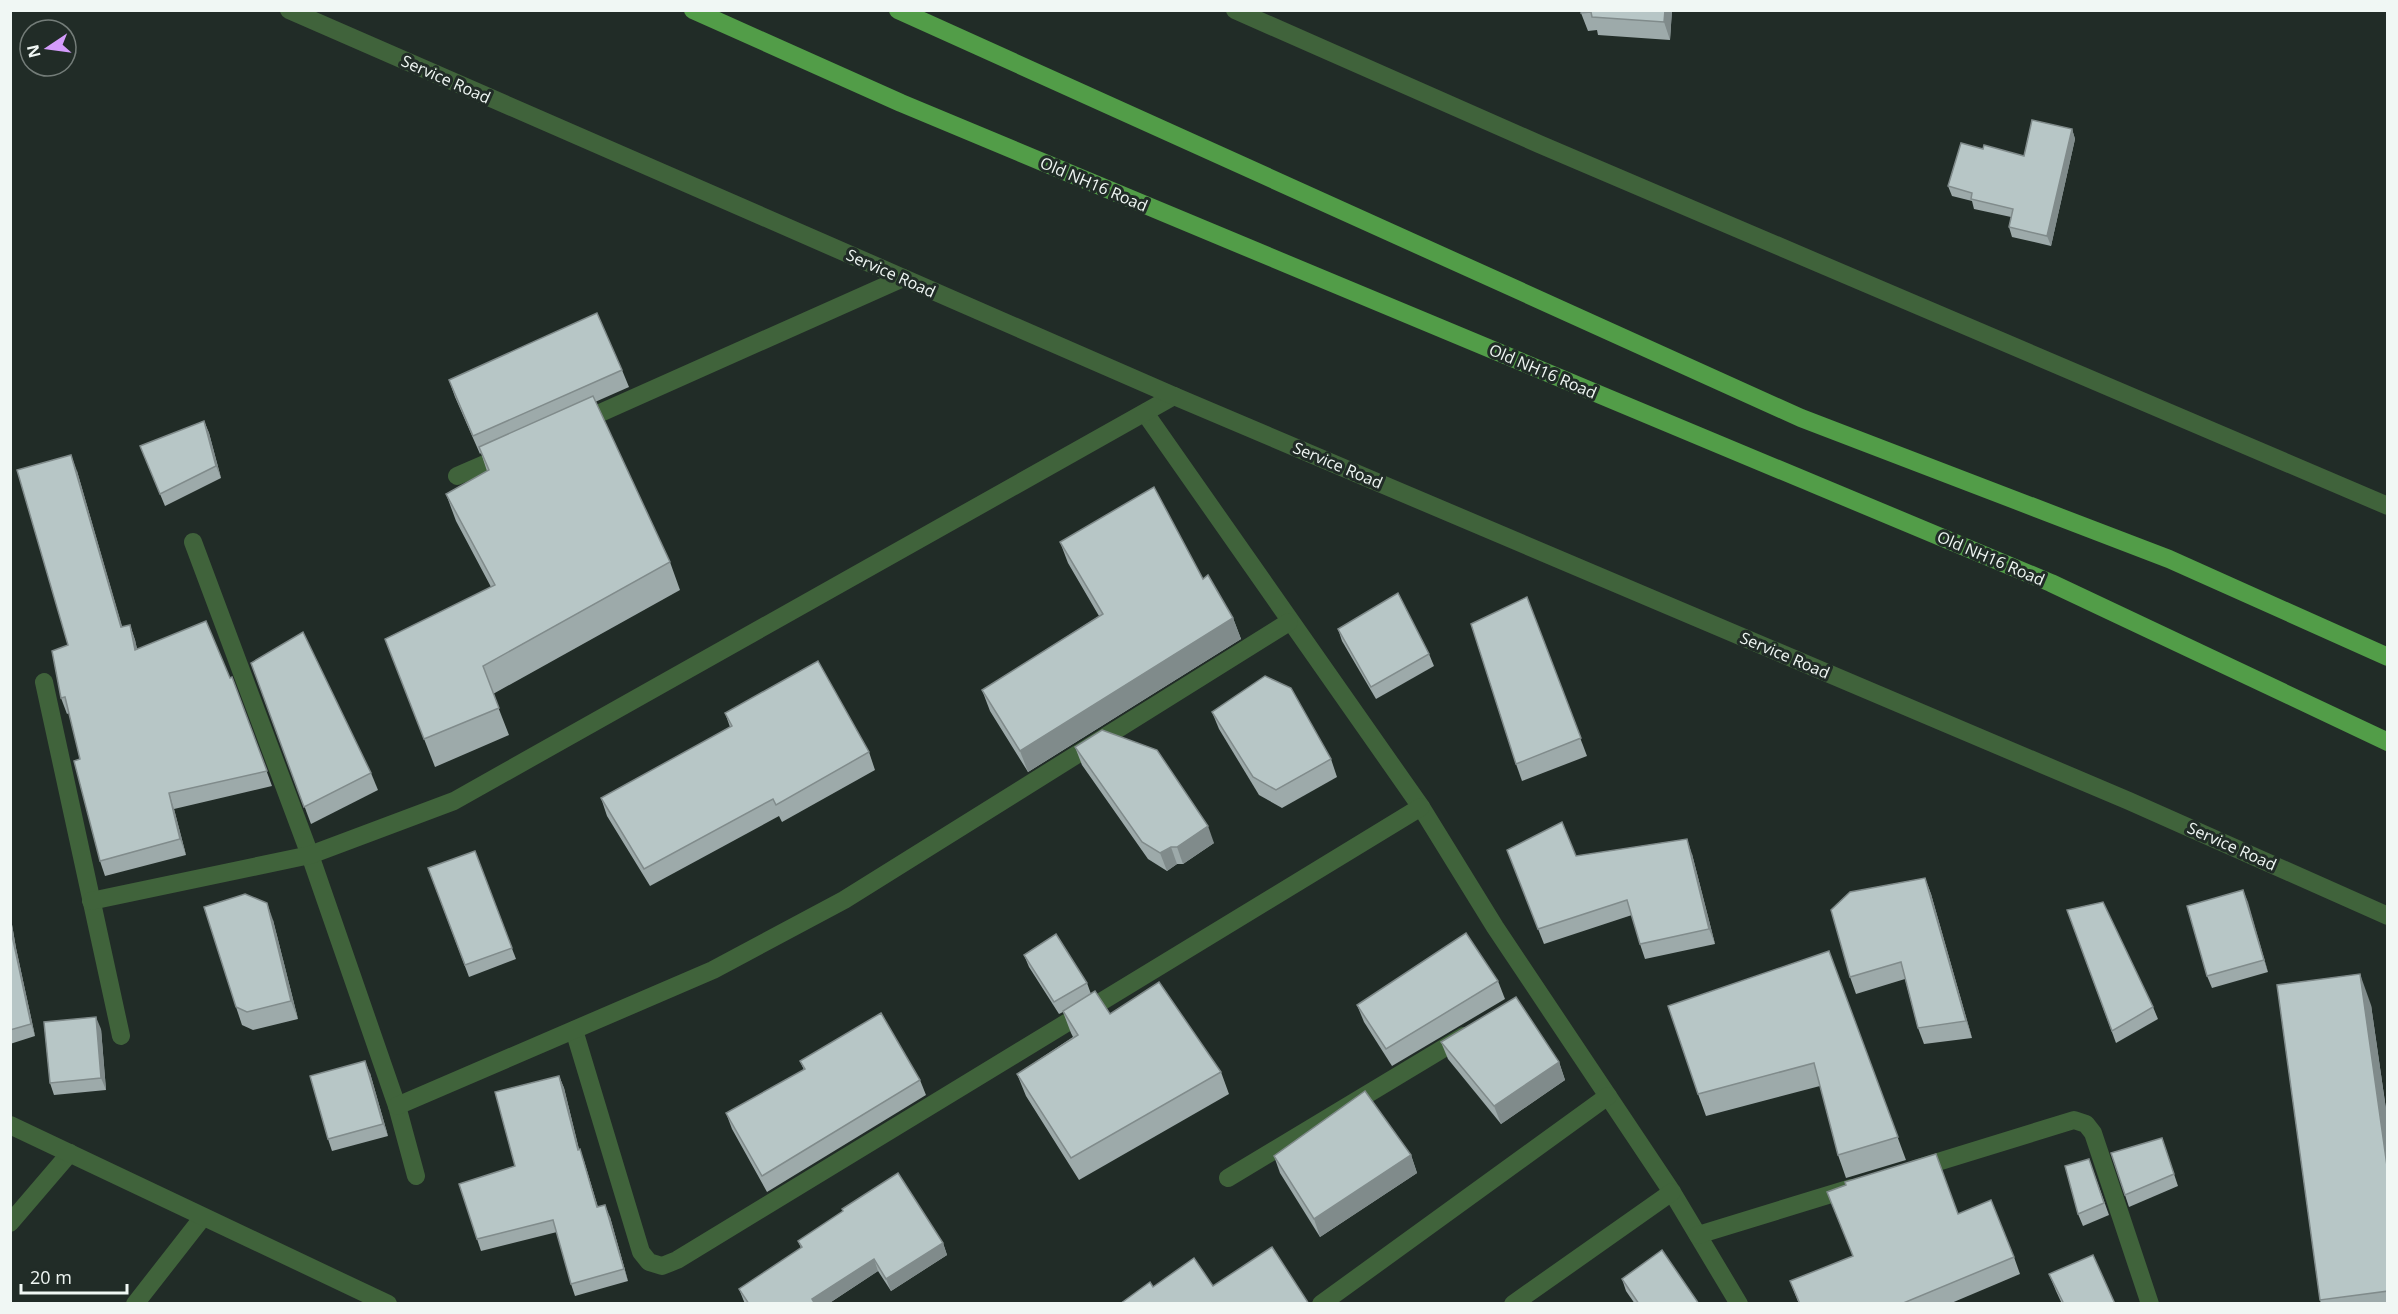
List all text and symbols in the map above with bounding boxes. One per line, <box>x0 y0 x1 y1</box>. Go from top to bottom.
north arrow <box>18 18 78 78</box>
text: N <box>21 43 46 60</box>
street label: Service Road <box>398 50 494 108</box>
street label: Old NH16 Road <box>1037 151 1151 217</box>
street label: Service Road <box>843 244 939 302</box>
street label: Old NH16 Road <box>1486 338 1600 404</box>
street label: Service Road <box>1290 436 1386 494</box>
street label: Old NH16 Road <box>1934 525 2048 591</box>
street label: Service Road <box>1737 626 1833 684</box>
street label: Service Road <box>2184 817 2280 875</box>
scale bar <box>21 1257 128 1295</box>
text: 20 m <box>30 1265 72 1289</box>

